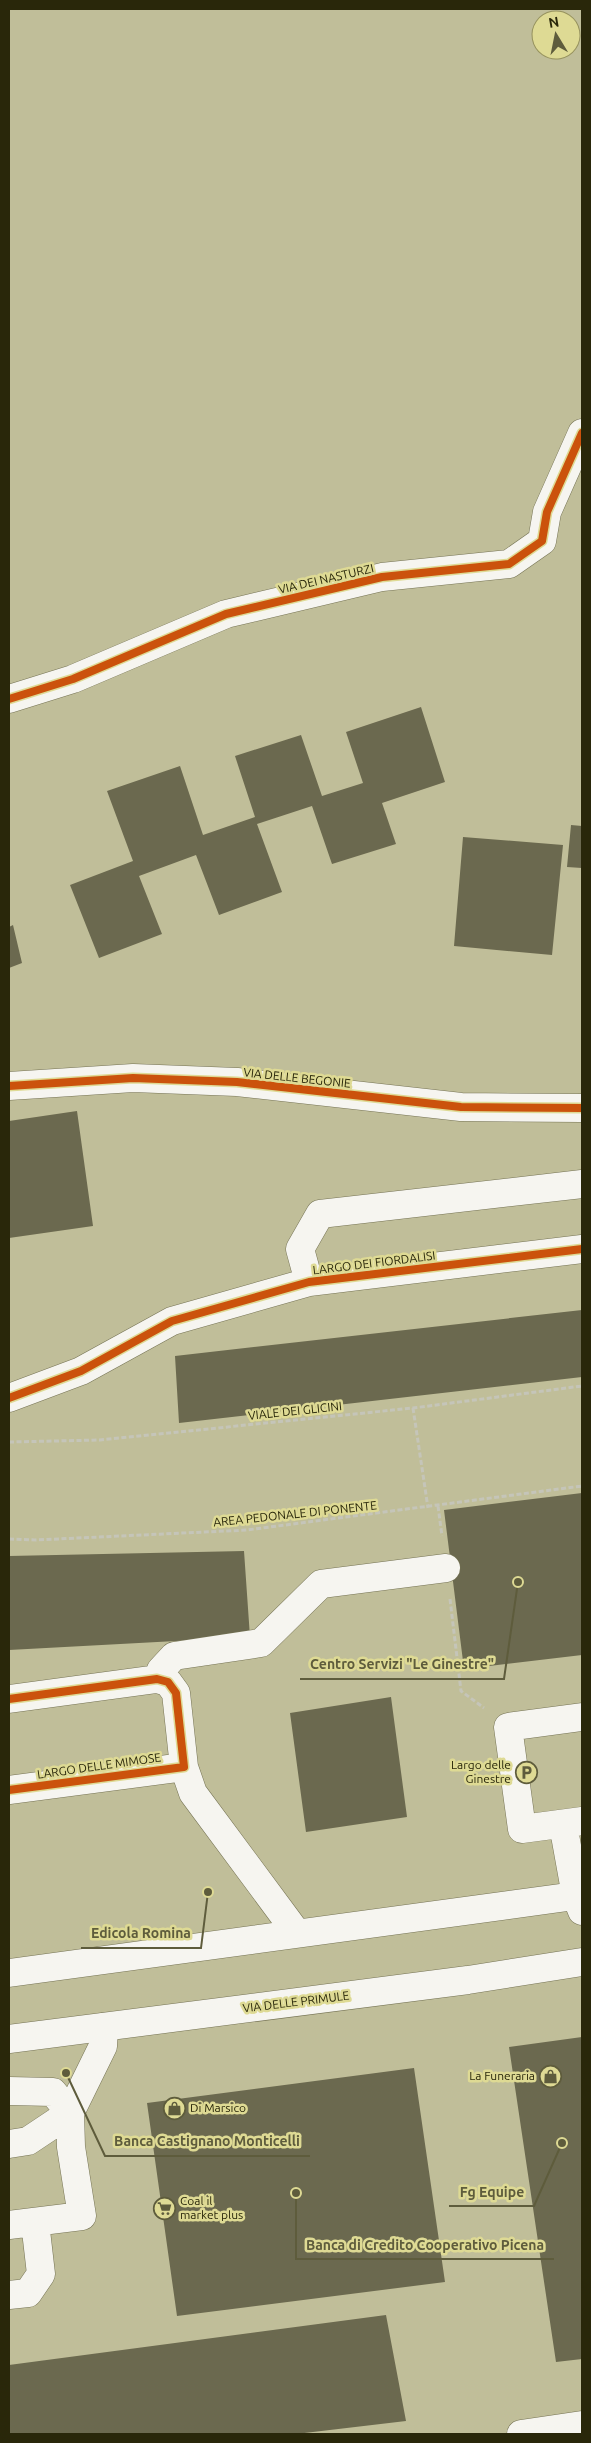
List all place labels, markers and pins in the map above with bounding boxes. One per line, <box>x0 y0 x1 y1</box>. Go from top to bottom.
callout: Centro Servizi "Le Ginestre" <box>300 1650 504 1679</box>
place label: Largo delle Ginestre <box>451 1758 511 1785</box>
parking icon: Largo delle Ginestre <box>515 1760 539 1784</box>
callout: Edicola Romina <box>81 1919 201 1948</box>
shop icon: La Funeraria <box>539 2064 563 2088</box>
place label: La Funeraria <box>469 2069 535 2082</box>
shop icon: Di Marsico <box>162 2096 186 2120</box>
place label: Di Marsico <box>190 2101 246 2114</box>
callout: Banca Castignano Monticelli <box>105 2127 310 2156</box>
callout: Fg Equipe <box>449 2177 534 2206</box>
place label: Coal il market plus <box>180 2194 243 2221</box>
supermarket icon: Coal il market plus <box>152 2196 176 2220</box>
callout: Banca di Credito Cooperativo Picena <box>296 2230 554 2259</box>

